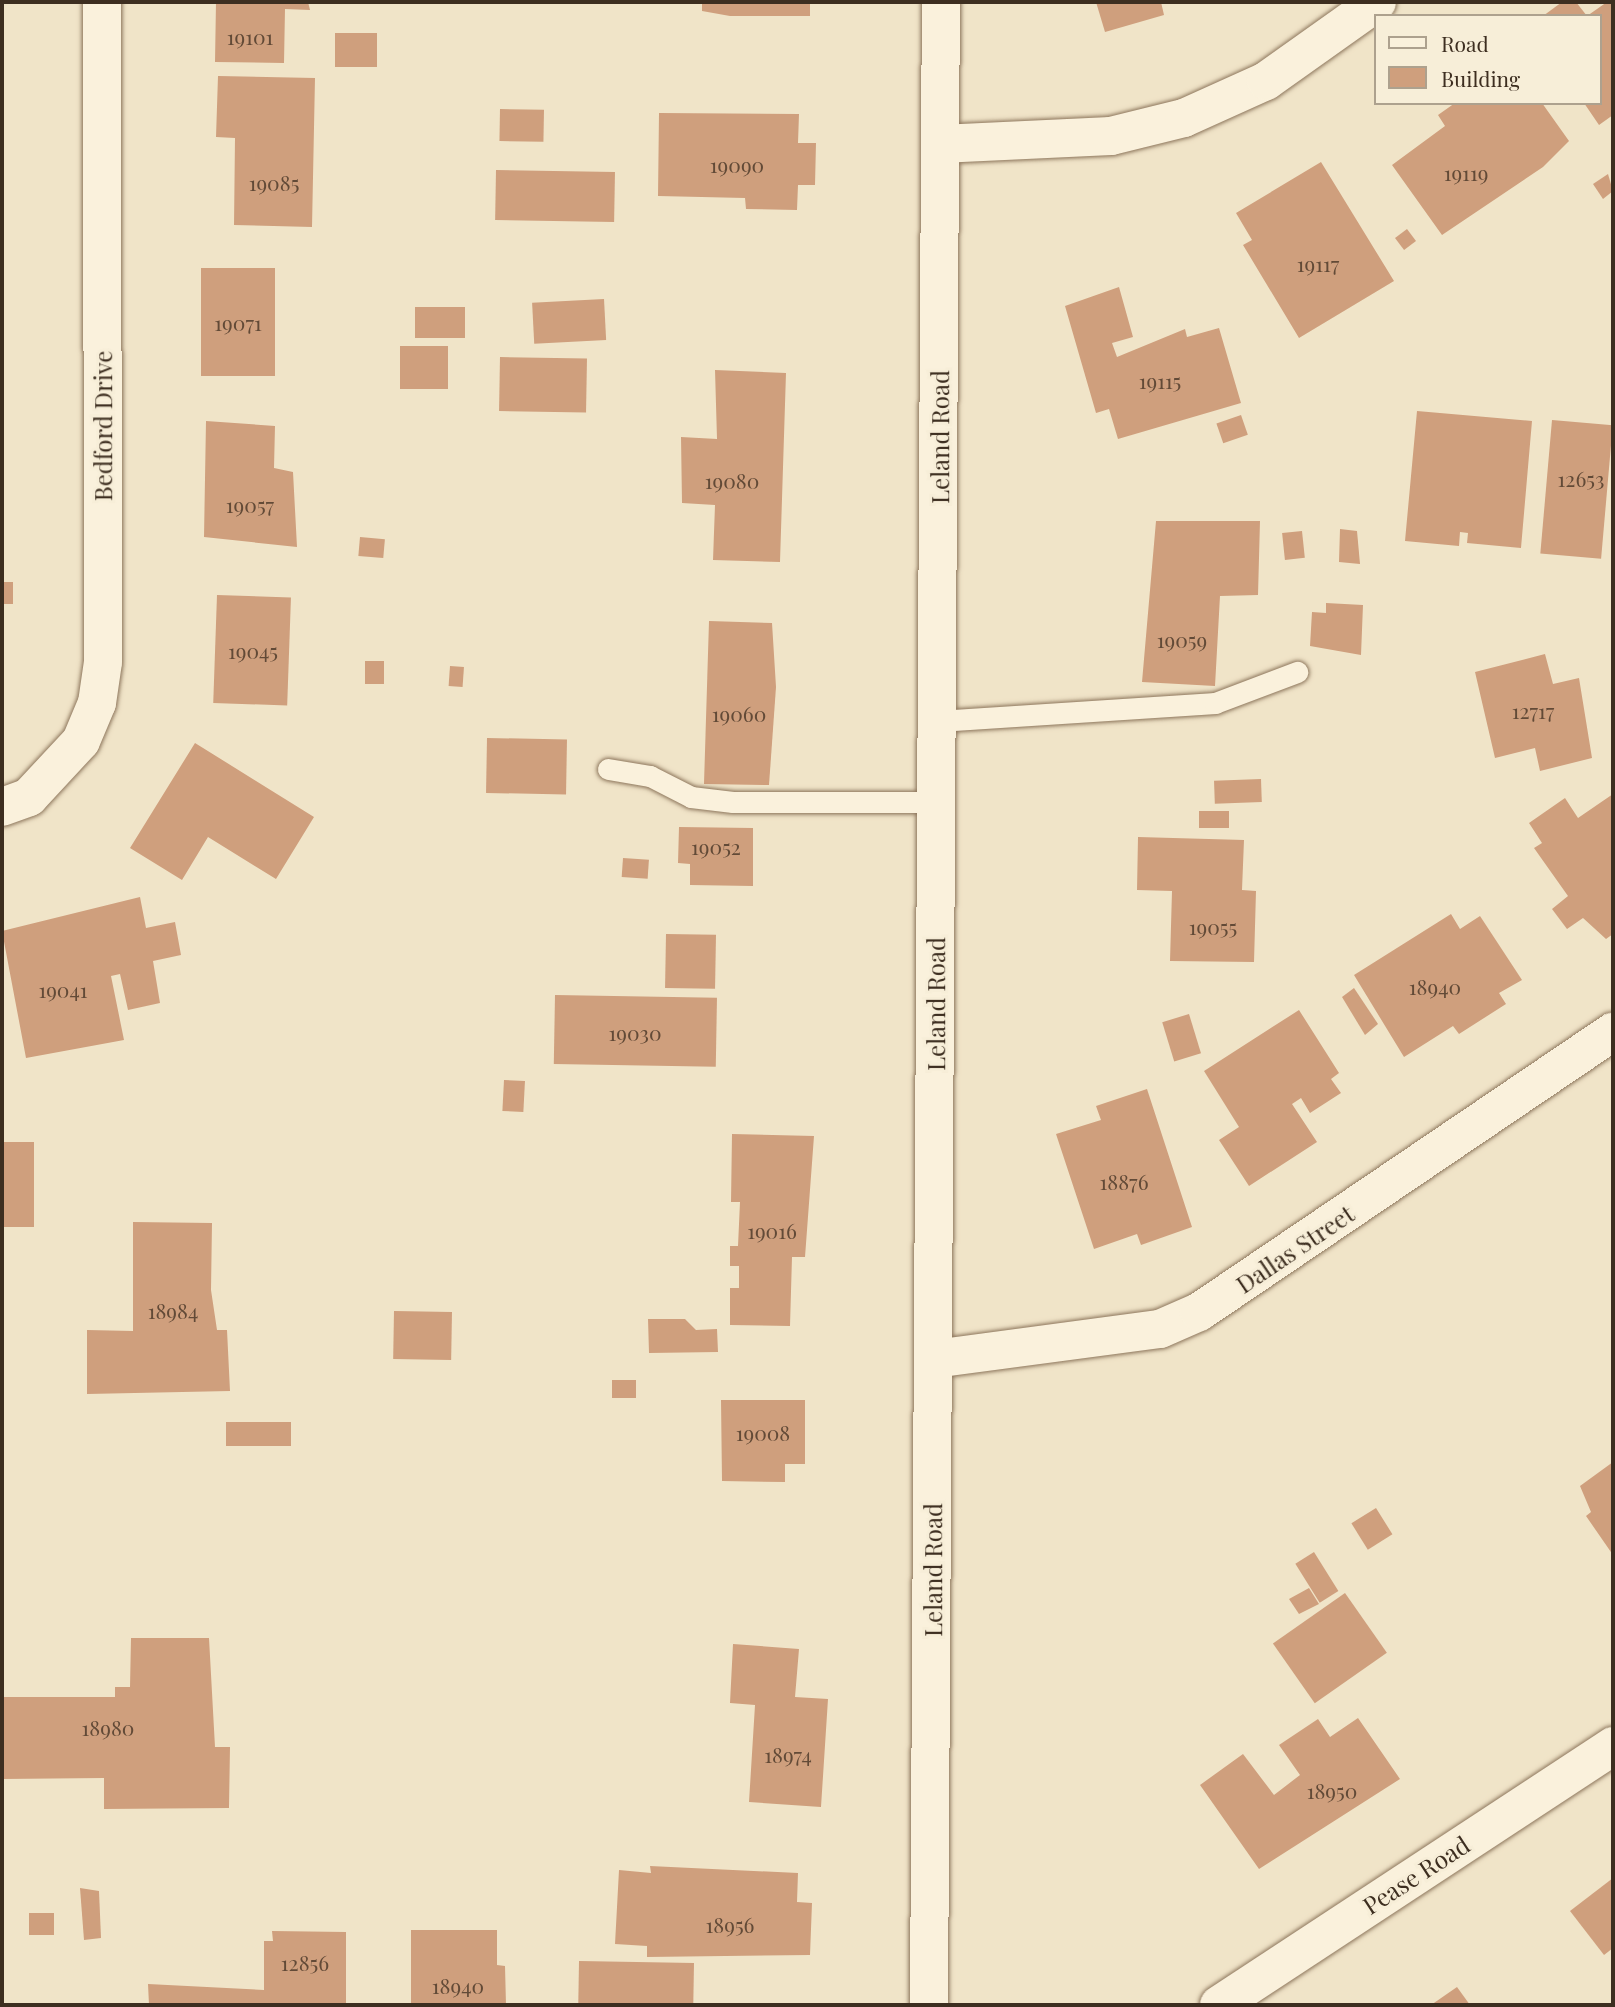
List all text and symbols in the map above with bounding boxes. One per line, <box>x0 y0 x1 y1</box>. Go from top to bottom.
legend <box>1374 14 1601 105</box>
house number: 19101 <box>227 23 273 49</box>
text: Road <box>1441 29 1489 57</box>
text: Building <box>1441 64 1520 92</box>
house number: 19090 <box>710 151 764 177</box>
house number: 19119 <box>1444 159 1488 185</box>
house number: 19085 <box>249 169 299 195</box>
house number: 19117 <box>1297 250 1339 276</box>
house number: 19071 <box>214 309 262 335</box>
street label: Bedford Drive <box>89 351 117 501</box>
house number: 19115 <box>1139 367 1181 393</box>
street label: Leland Road <box>926 370 954 504</box>
house number: 12653 <box>1558 465 1604 491</box>
house number: 19080 <box>705 467 759 493</box>
house number: 19057 <box>226 491 274 517</box>
house number: 19059 <box>1157 626 1207 652</box>
house number: 19045 <box>228 637 278 663</box>
house number: 12717 <box>1512 697 1554 723</box>
house number: 19060 <box>712 700 766 726</box>
house number: 19052 <box>691 833 741 859</box>
house number: 19055 <box>1189 913 1237 939</box>
street label: Leland Road <box>922 937 950 1071</box>
house number: 18940 <box>1409 973 1461 999</box>
house number: 19041 <box>38 976 88 1002</box>
house number: 19030 <box>608 1019 662 1045</box>
house number: 18876 <box>1100 1168 1148 1194</box>
street label: Dallas Street <box>1231 1199 1359 1299</box>
house number: 19016 <box>747 1217 797 1243</box>
house number: 18984 <box>148 1297 198 1323</box>
house number: 19008 <box>736 1419 790 1445</box>
street label: Leland Road <box>919 1503 947 1637</box>
house number: 18980 <box>82 1714 134 1740</box>
house number: 18974 <box>764 1741 812 1767</box>
house number: 18950 <box>1307 1777 1357 1803</box>
street label: Pease Road <box>1357 1830 1475 1920</box>
house number: 18956 <box>706 1911 754 1937</box>
house number: 12856 <box>281 1949 329 1975</box>
house number: 18940 <box>432 1972 484 1998</box>

